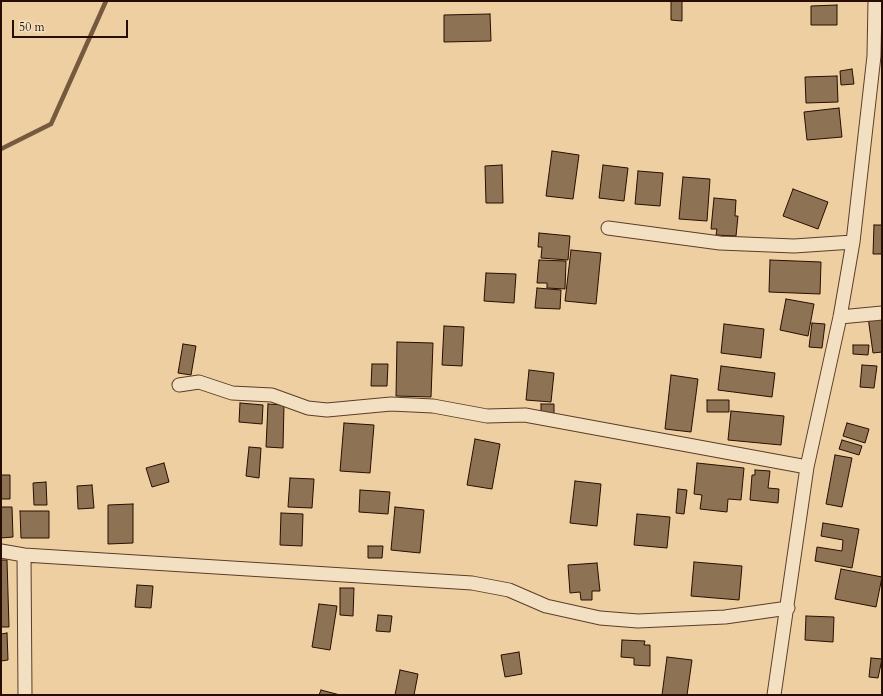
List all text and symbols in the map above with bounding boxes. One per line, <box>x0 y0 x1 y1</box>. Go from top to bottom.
scale bar <box>14 12 130 38</box>
text: 50 m <box>19 19 45 35</box>

